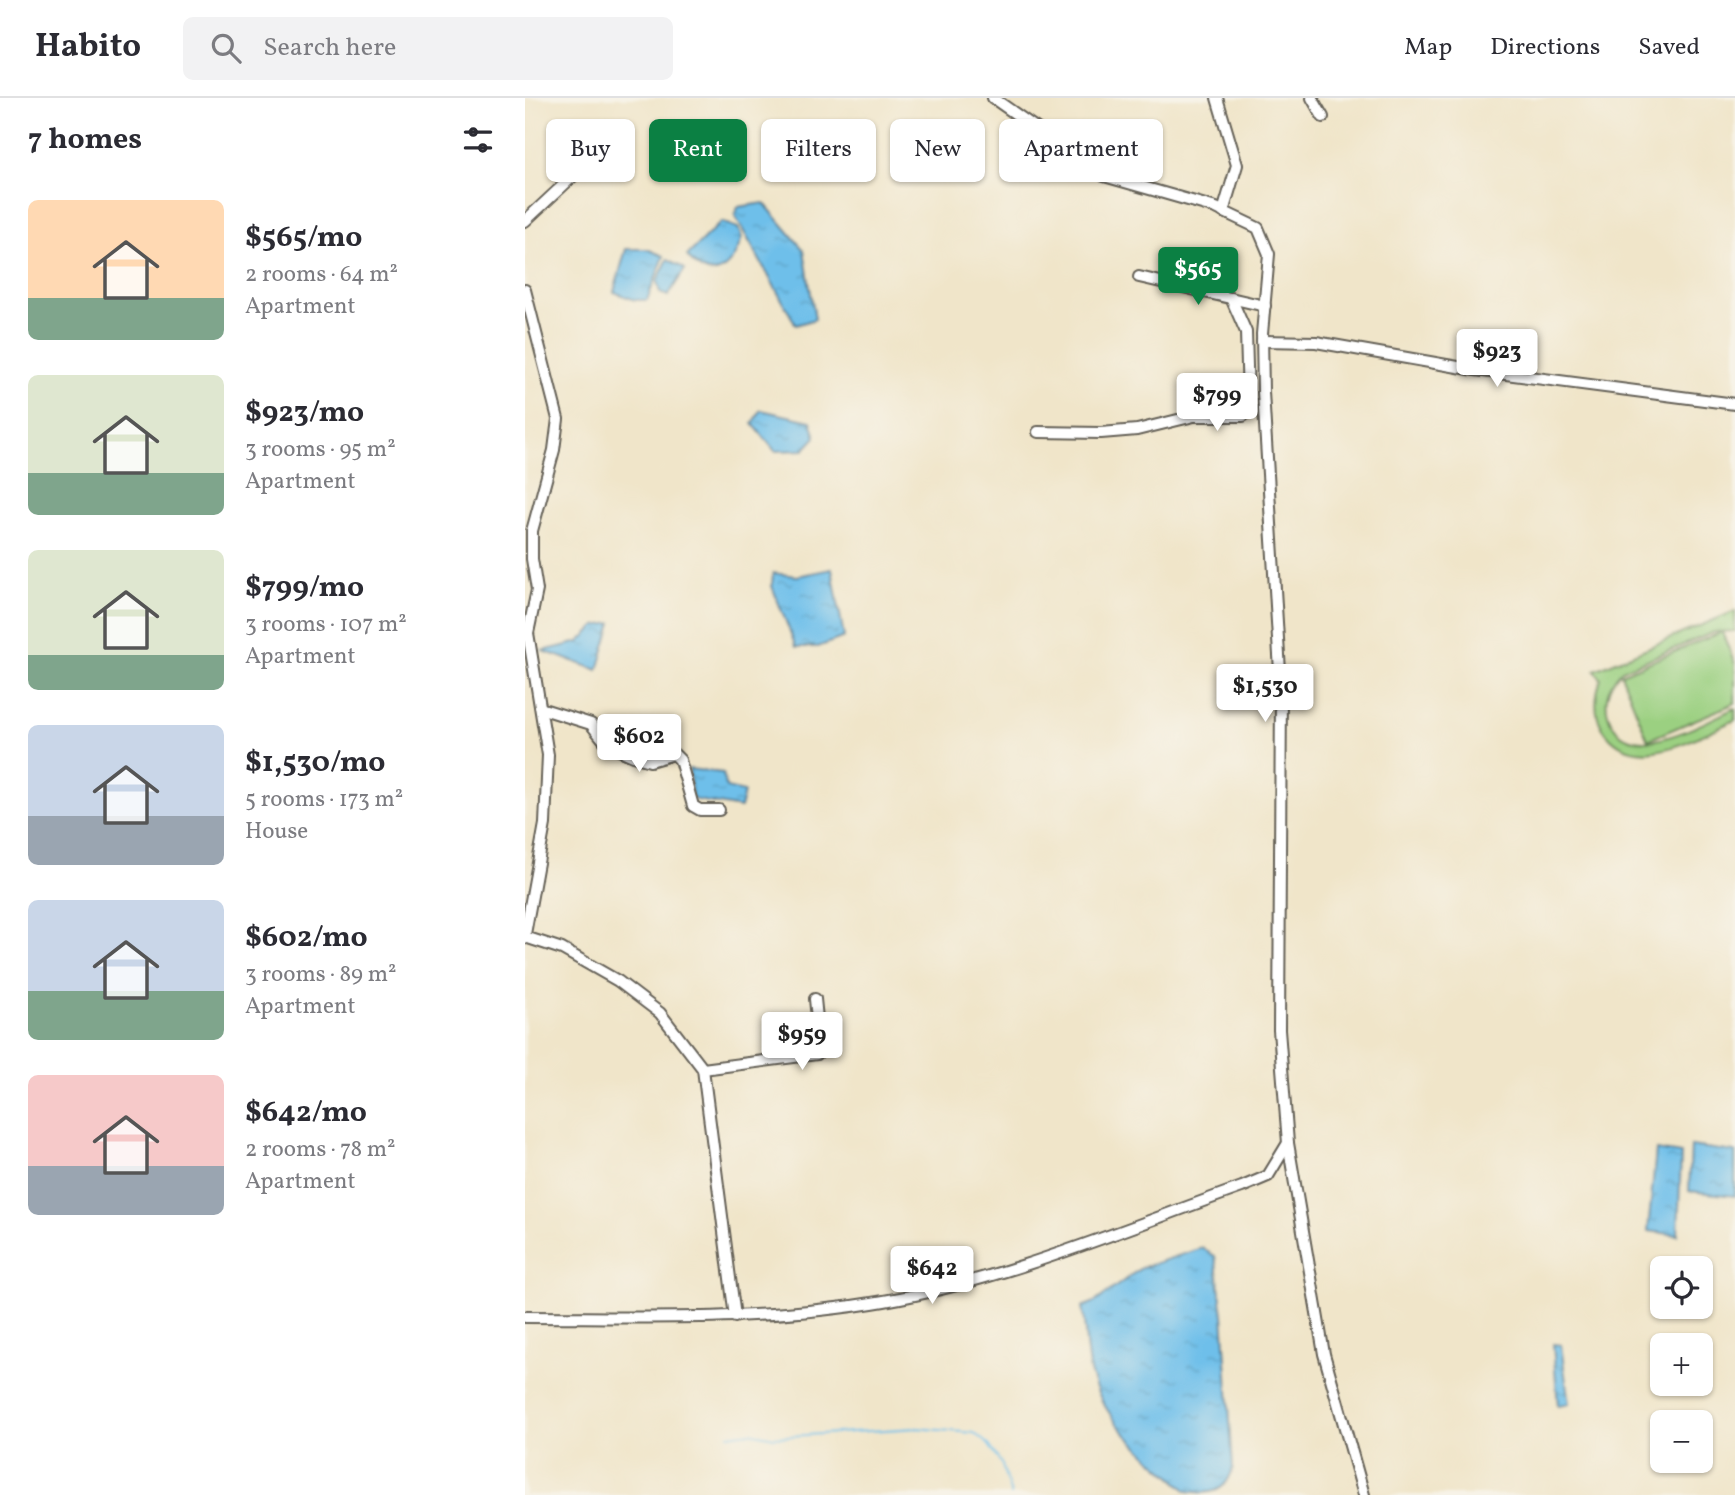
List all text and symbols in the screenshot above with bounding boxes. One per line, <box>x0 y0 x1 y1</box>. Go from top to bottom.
search box <box>183 17 673 80</box>
text: Habito <box>35 25 141 71</box>
icon: search <box>207 29 245 67</box>
text: Search here <box>263 30 396 66</box>
text: Map <box>1404 31 1452 65</box>
text: Directions <box>1490 31 1600 65</box>
text: Saved <box>1638 31 1700 65</box>
text: 7 homes <box>28 119 142 161</box>
chip: Buy <box>546 119 635 182</box>
chip: Rent <box>649 119 747 182</box>
chip: Filters <box>761 119 876 182</box>
chip: New <box>890 119 985 182</box>
chip: Apartment <box>999 119 1163 182</box>
icon: filters <box>459 121 497 159</box>
text: $565/mo <box>245 217 362 259</box>
icon: home <box>84 228 168 312</box>
pin: $565 <box>1157 248 1239 307</box>
text: $565 <box>1174 254 1222 286</box>
text: 2 rooms · 64 m² <box>245 259 398 291</box>
text: Apartment <box>245 291 356 323</box>
pin: $923 <box>1456 330 1538 389</box>
text: $923 <box>1473 336 1521 368</box>
pin: $799 <box>1176 374 1258 433</box>
text: $799 <box>1193 380 1241 412</box>
text: $923/mo <box>245 392 364 434</box>
icon: home <box>84 403 168 487</box>
text: 3 rooms · 95 m² <box>245 434 396 466</box>
text: Apartment <box>245 466 356 498</box>
text: $799/mo <box>245 567 364 609</box>
icon: home <box>84 578 168 662</box>
text: 3 rooms · 107 m² <box>245 609 407 641</box>
text: Apartment <box>245 641 356 673</box>
pin: $1,530 <box>1208 664 1322 724</box>
text: $1,530 <box>1232 671 1298 703</box>
pin: $602 <box>598 714 680 774</box>
text: $602 <box>613 721 665 753</box>
text: $1,530/mo <box>245 742 385 784</box>
icon: home <box>84 753 168 837</box>
text: 5 rooms · 173 m² <box>245 784 403 816</box>
text: House <box>245 816 308 848</box>
text: $602/mo <box>245 917 368 959</box>
icon: home <box>84 928 168 1012</box>
text: 3 rooms · 89 m² <box>245 959 397 991</box>
text: Apartment <box>245 991 356 1023</box>
pin: $959 <box>761 1012 843 1072</box>
text: $959 <box>778 1019 826 1051</box>
text: $642/mo <box>245 1092 367 1134</box>
icon: home <box>84 1103 168 1187</box>
text: 2 rooms · 78 m² <box>245 1134 396 1166</box>
text: Apartment <box>245 1166 356 1198</box>
pin: $642 <box>891 1246 973 1306</box>
text: $642 <box>906 1253 958 1285</box>
map controls <box>1650 1256 1713 1473</box>
button: locate <box>1650 1256 1713 1319</box>
button: + <box>1650 1333 1713 1396</box>
button: − <box>1650 1410 1713 1473</box>

